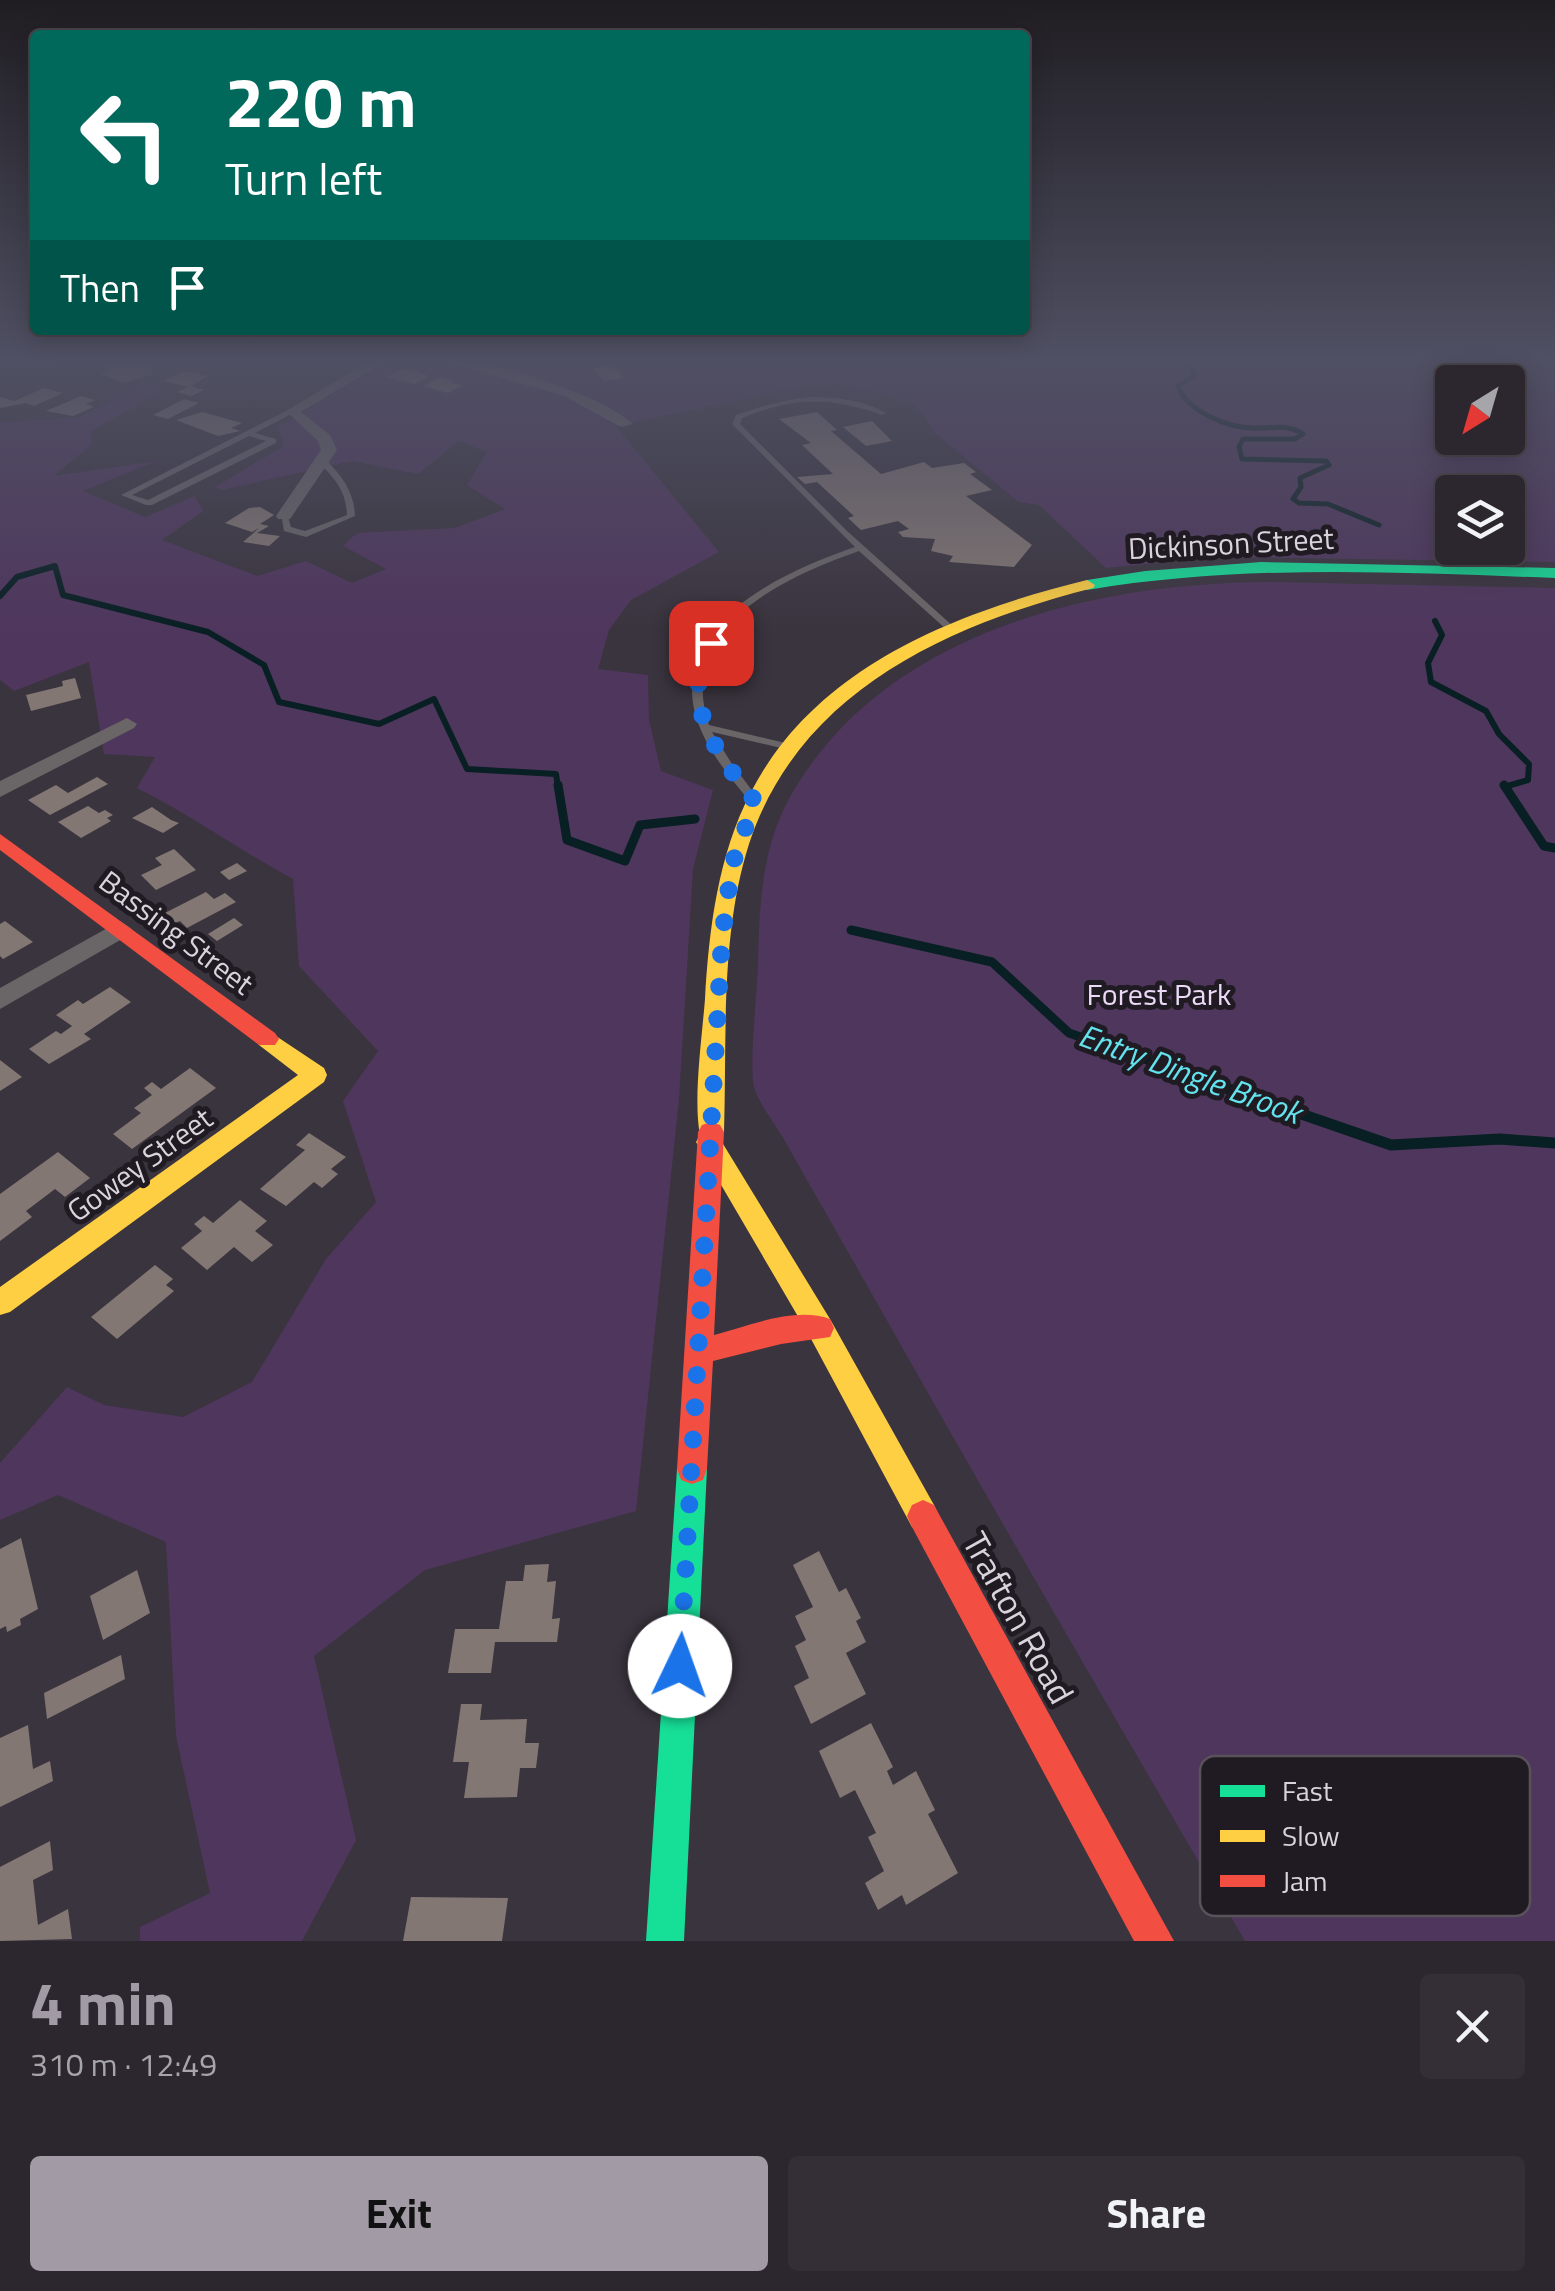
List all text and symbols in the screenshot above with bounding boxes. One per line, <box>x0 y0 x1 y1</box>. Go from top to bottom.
text: 220 m <box>225 48 417 154</box>
icon: left <box>60 70 190 200</box>
text: Turn left <box>225 144 382 212</box>
text: Then <box>60 259 140 317</box>
icon: arrive <box>160 260 215 315</box>
north arrow <box>1435 365 1525 455</box>
map controls <box>1435 365 1525 565</box>
button: layers <box>1435 475 1525 565</box>
street label: Dickinson Street <box>1127 515 1335 571</box>
pin <box>669 601 754 686</box>
icon: arrive <box>684 616 739 671</box>
street label: Bassing Street <box>90 859 264 1006</box>
park label: Forest Park <box>1087 971 1231 1017</box>
water label: Entry Dingle Brook <box>1072 1011 1312 1137</box>
street label: Gowey Street <box>57 1095 222 1233</box>
street label: Trafton Road <box>949 1521 1088 1714</box>
position arrow <box>628 1614 732 1718</box>
legend <box>1200 1756 1530 1916</box>
text: Fast <box>1282 1769 1333 1812</box>
text: Slow <box>1282 1814 1340 1857</box>
text: Jam <box>1282 1859 1328 1902</box>
text: 4 min <box>30 1957 176 2048</box>
button: close <box>1420 1974 1525 2079</box>
text: 310 m · 12:49 <box>30 2040 217 2088</box>
button: Exit <box>30 2156 768 2271</box>
button: Share <box>788 2156 1525 2271</box>

